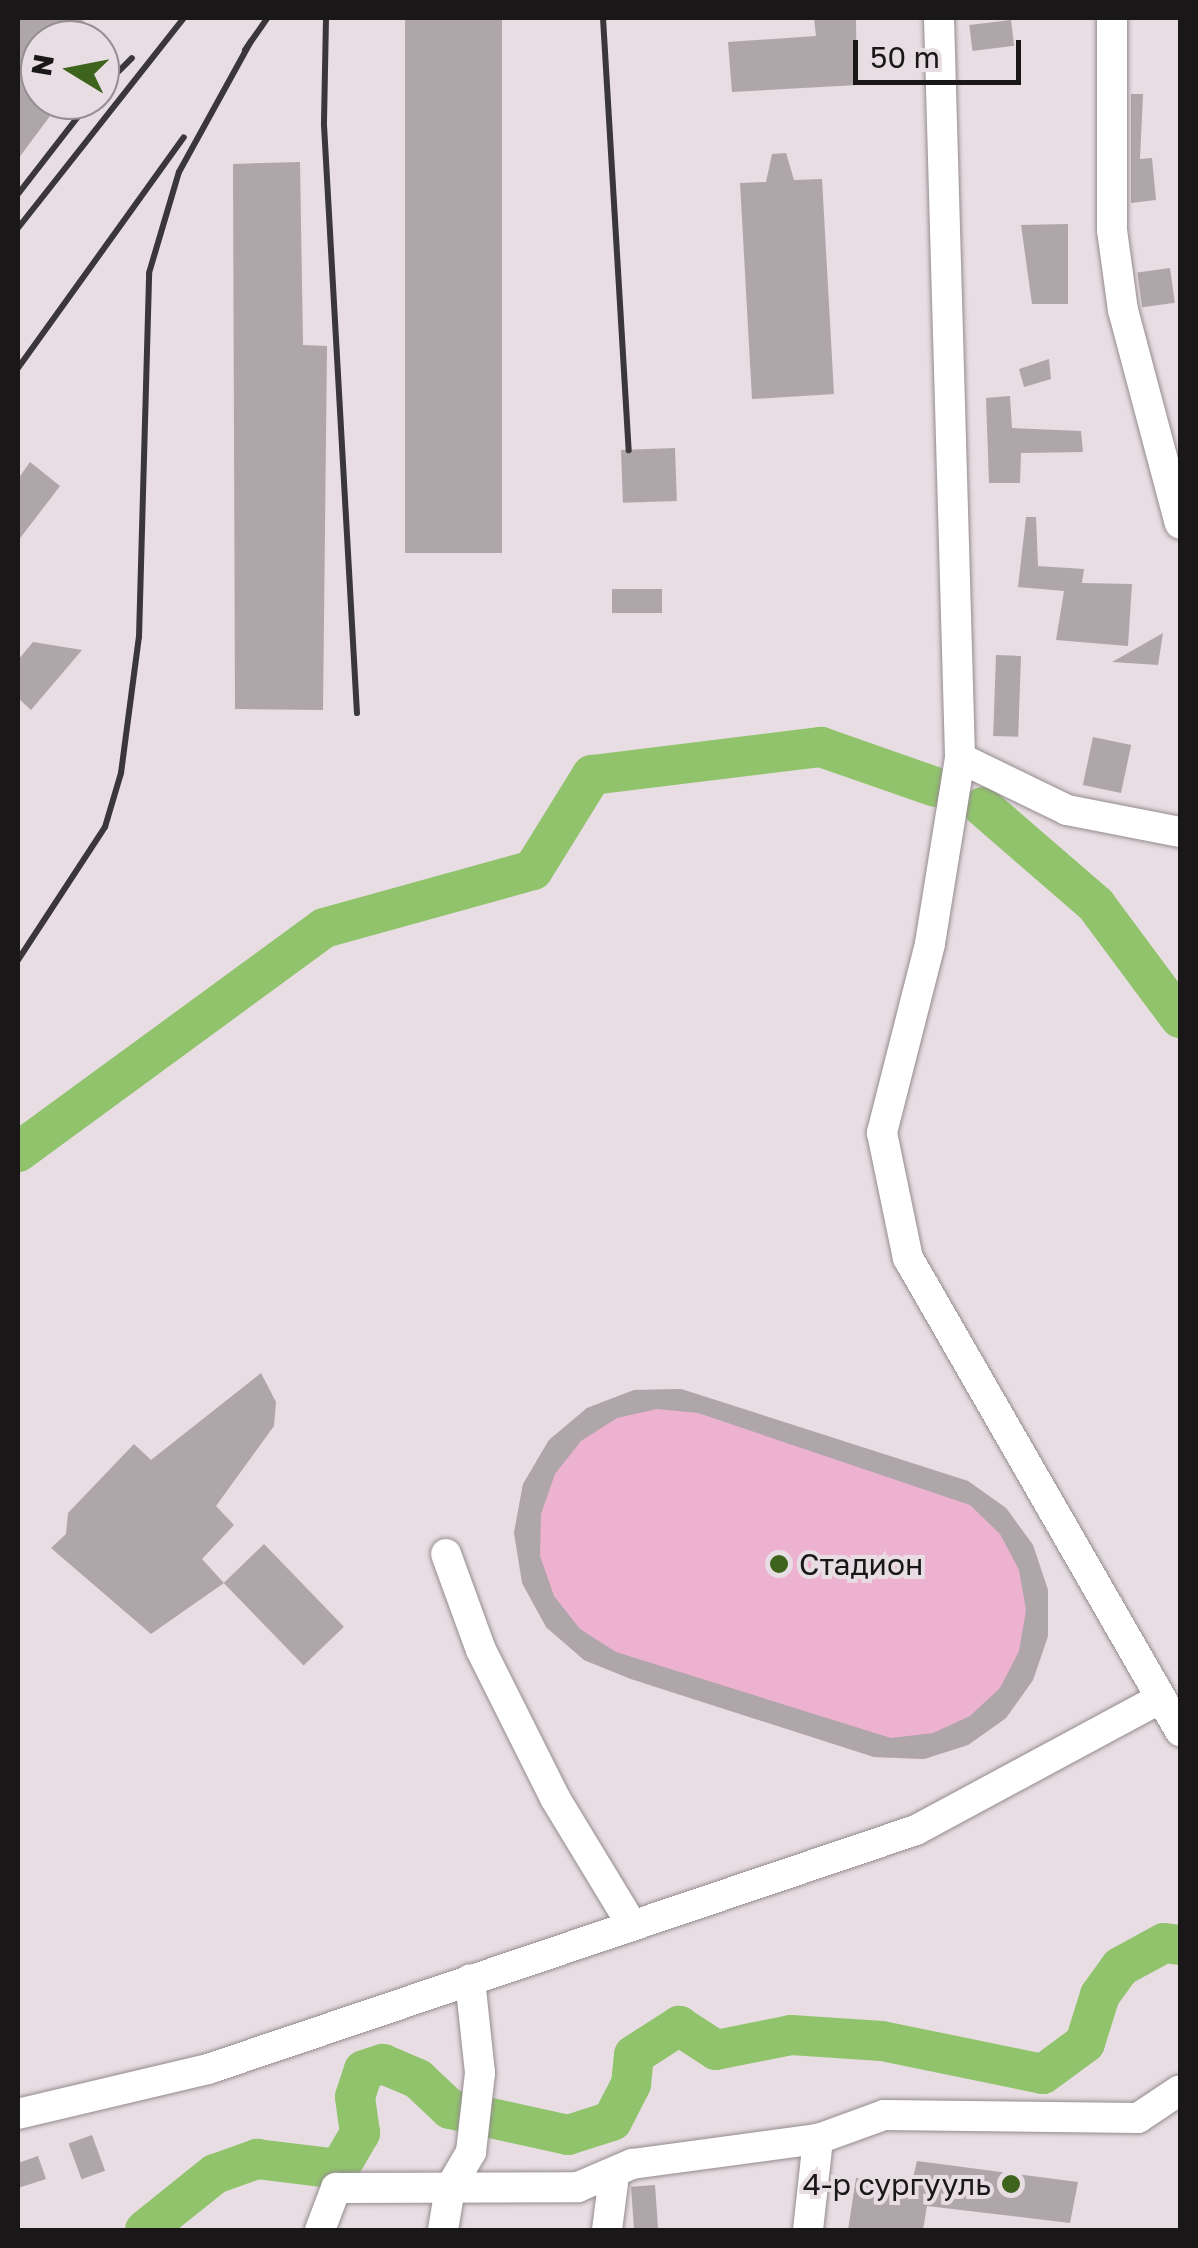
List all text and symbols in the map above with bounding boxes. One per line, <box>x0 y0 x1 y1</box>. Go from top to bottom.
north arrow <box>20 20 120 120</box>
scale bar <box>858 20 1026 82</box>
text: 50 m <box>870 39 940 75</box>
text: N <box>24 52 60 78</box>
place label: Стадион <box>799 1546 923 1582</box>
marker: Стадион <box>768 1553 790 1575</box>
place label: 4-р сургууль <box>803 2166 991 2202</box>
marker: 4-р сургууль <box>1000 2173 1022 2195</box>

